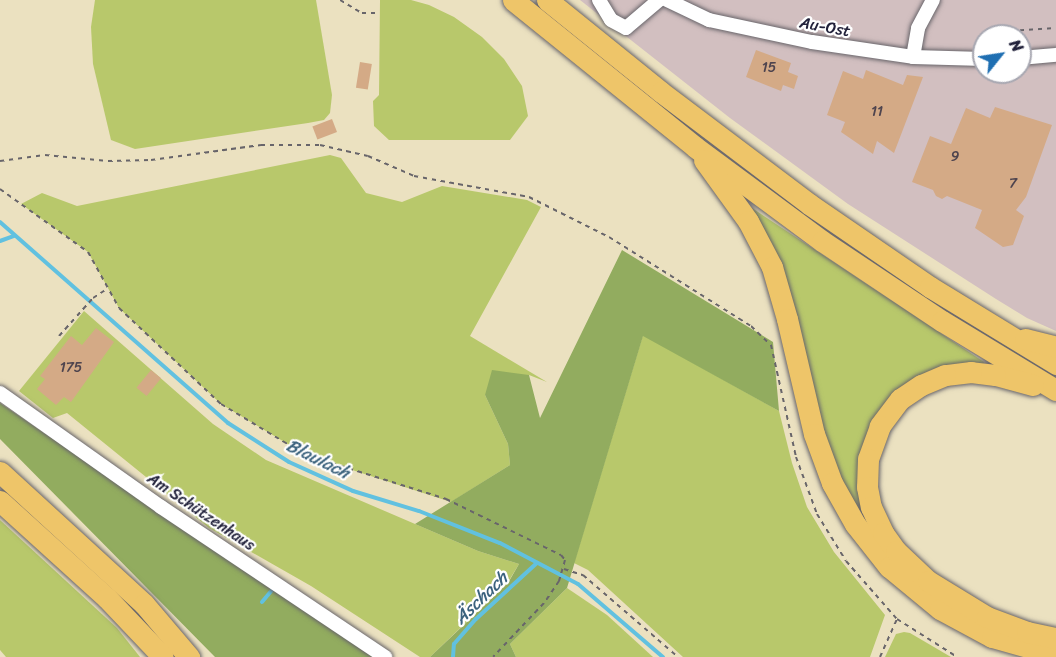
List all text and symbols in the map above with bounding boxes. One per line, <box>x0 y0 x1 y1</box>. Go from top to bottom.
street label: Au-Ost <box>798 13 852 41</box>
north arrow <box>972 24 1032 84</box>
text: N <box>1001 34 1032 58</box>
house number: 15 <box>762 60 776 76</box>
house number: 11 <box>871 104 883 120</box>
house number: 9 <box>951 149 959 165</box>
house number: 7 <box>1009 176 1017 192</box>
house number: 175 <box>60 360 82 376</box>
water label: Blaulach <box>283 434 353 484</box>
street label: Am Schützenhaus <box>144 469 258 555</box>
water label: Äschach <box>450 567 512 629</box>

